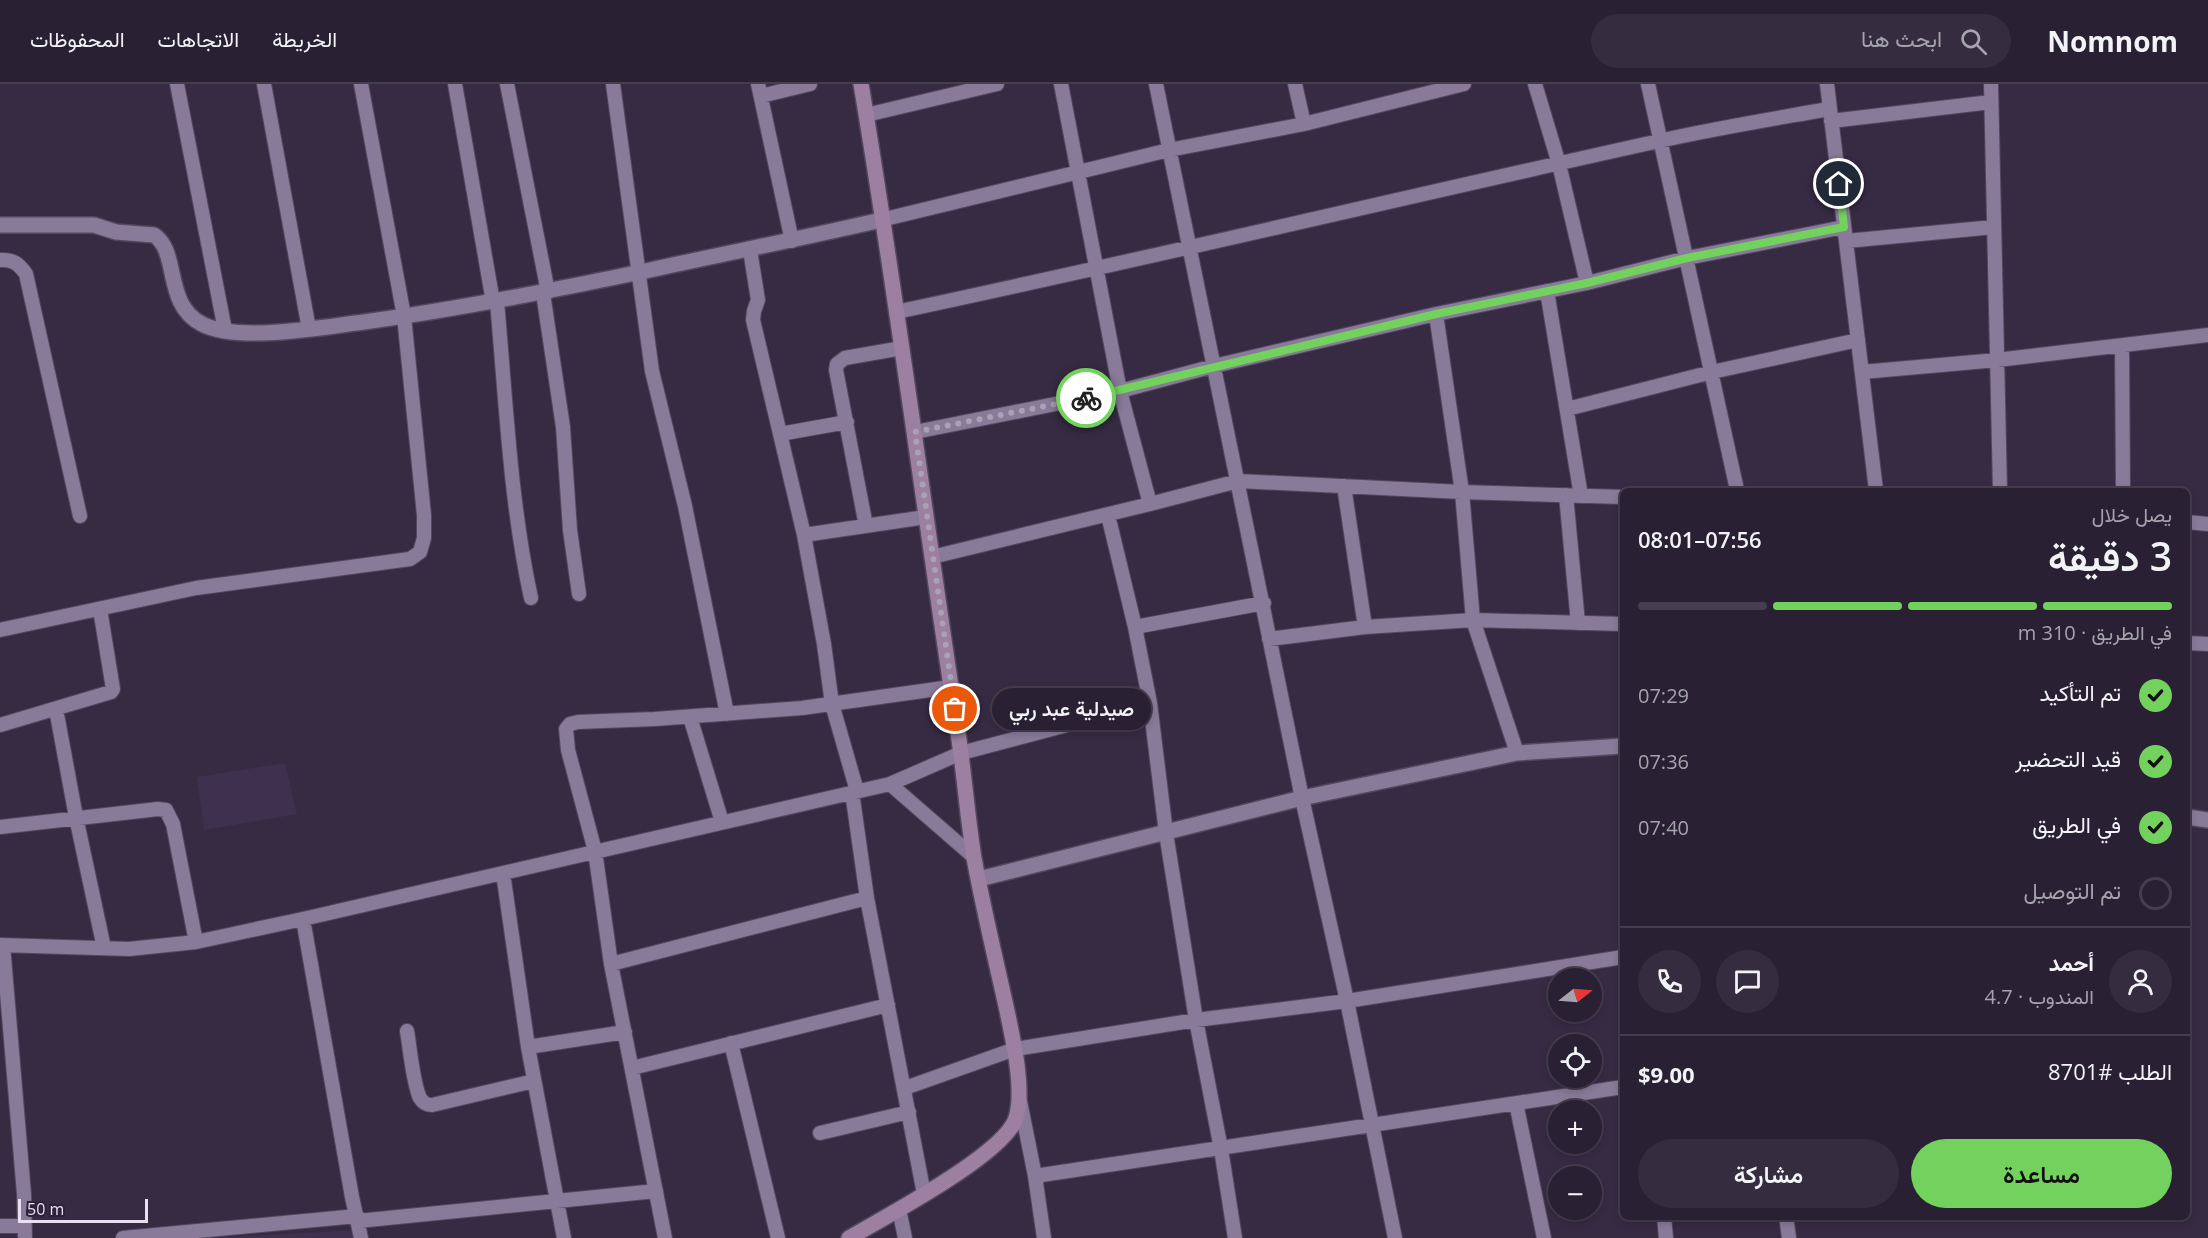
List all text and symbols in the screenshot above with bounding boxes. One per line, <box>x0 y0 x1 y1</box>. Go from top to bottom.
search box <box>1591 14 2011 68</box>
text: Nomnom <box>2047 22 2178 60</box>
text: ابحث هنا <box>1861 23 1942 53</box>
text: المحفوظات <box>30 25 125 53</box>
text: الاتجاهات <box>158 25 239 53</box>
text: الخريطة <box>272 25 337 53</box>
icon: search <box>1957 25 1990 58</box>
pin <box>1813 158 1864 209</box>
icon: home <box>1822 167 1855 200</box>
courier <box>1056 368 1116 428</box>
icon: bike <box>1070 382 1103 415</box>
text: يصل خلال <box>2092 501 2172 528</box>
text: 07:56–08:01 <box>1638 524 1762 554</box>
text: 3 دقيقة <box>2048 529 2172 582</box>
text: في الطريق · 310 m <box>2018 619 2172 646</box>
text: تم التأكيد <box>2040 677 2121 707</box>
icon: check <box>2139 679 2172 712</box>
text: 07:29 <box>1638 682 1689 709</box>
pin <box>929 683 980 734</box>
callout: صيدلية عبد ربي <box>991 688 1150 730</box>
icon: bag <box>938 692 971 725</box>
text: صيدلية عبد ربي <box>1009 695 1134 722</box>
text: قيد التحضير <box>2015 743 2121 773</box>
icon: check <box>2139 745 2172 778</box>
text: 07:36 <box>1638 748 1689 775</box>
text: في الطريق <box>2032 809 2121 839</box>
icon: check <box>2139 811 2172 844</box>
text: 07:40 <box>1638 814 1689 841</box>
text: تم التوصيل <box>2024 875 2121 905</box>
text: أحمد <box>2049 947 2094 977</box>
button: phone <box>1638 950 1701 1013</box>
button: chat <box>1716 950 1779 1013</box>
button: person <box>2109 950 2172 1013</box>
north arrow <box>1548 968 1602 1022</box>
map controls <box>1548 968 1602 1220</box>
text: المندوب · 4.7 <box>1985 983 2094 1010</box>
button: locate <box>1548 1034 1602 1088</box>
text: الطلب #8701 <box>2048 1056 2172 1086</box>
text: $9.00 <box>1638 1059 1695 1089</box>
button: + <box>1548 1100 1602 1154</box>
button: مشاركة <box>1638 1139 1899 1208</box>
button: مساعدة <box>1911 1139 2172 1208</box>
button: − <box>1548 1166 1602 1220</box>
scale bar <box>18 1196 148 1224</box>
text: 50 m <box>27 1198 64 1220</box>

